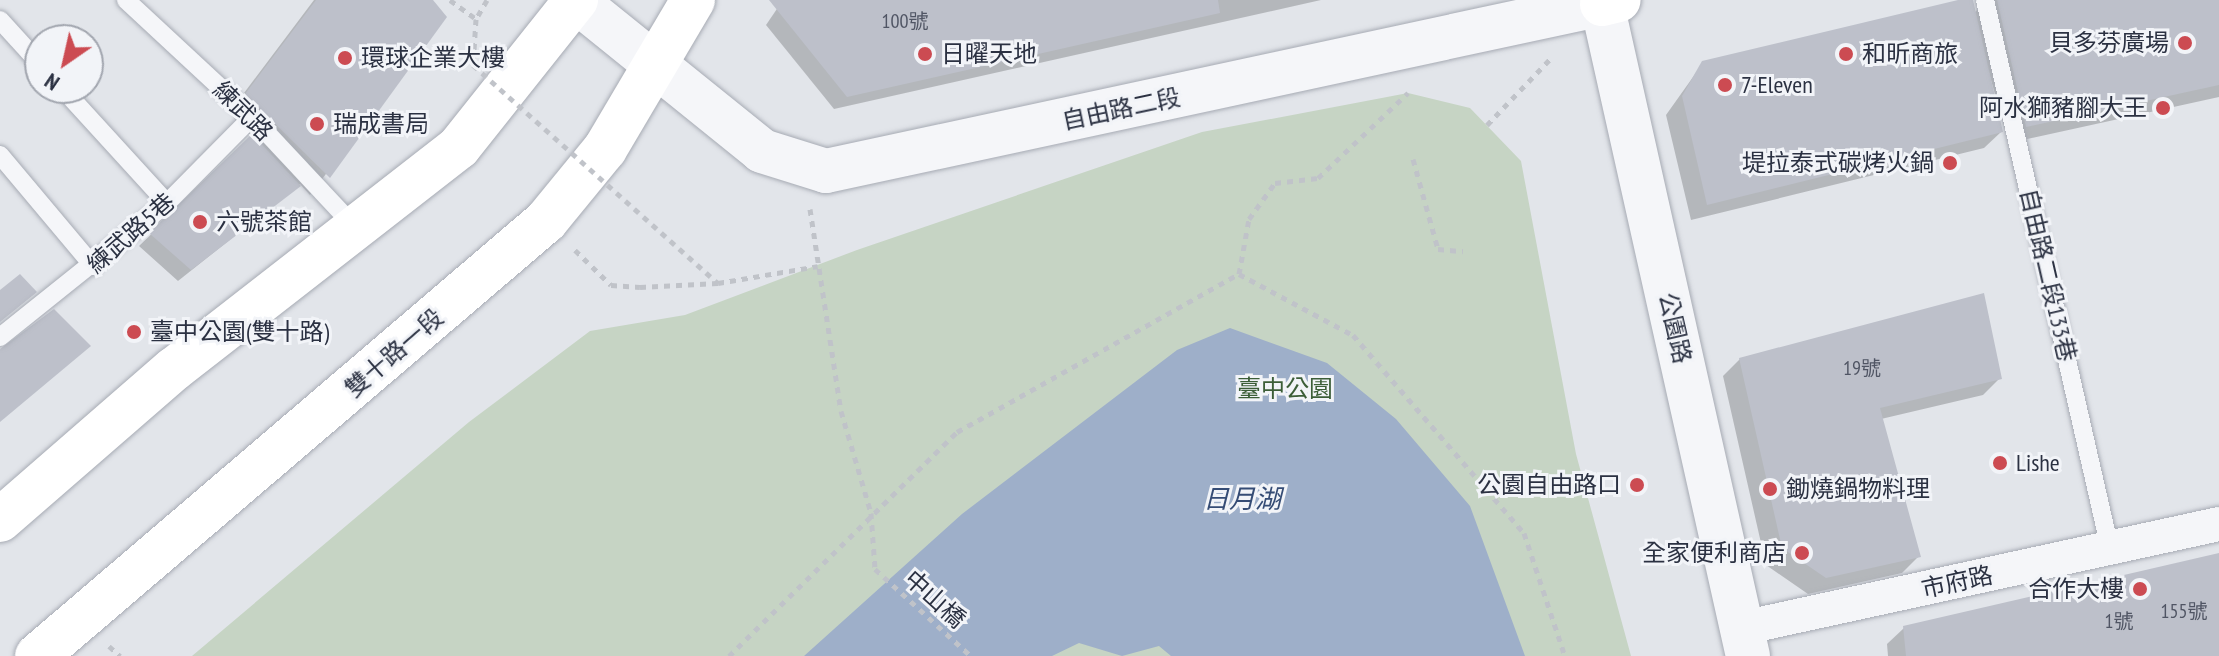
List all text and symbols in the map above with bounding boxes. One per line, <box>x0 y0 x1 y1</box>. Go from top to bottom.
house number: 100號 <box>882 9 928 33</box>
north arrow <box>24 24 104 104</box>
place label: 貝多芬廣場 <box>2049 29 2169 57</box>
marker: 貝多芬廣場 <box>2176 34 2194 52</box>
place label: 日曜天地 <box>941 40 1037 68</box>
place label: 和昕商旅 <box>1862 40 1958 68</box>
place label: 環球企業大樓 <box>361 44 505 72</box>
marker: 日曜天地 <box>916 45 934 63</box>
marker: 和昕商旅 <box>1837 45 1855 63</box>
marker: 環球企業大樓 <box>336 49 354 67</box>
text: N <box>39 67 64 97</box>
place label: 7-Eleven <box>1741 71 1813 99</box>
street label: 練武路 <box>207 75 279 147</box>
marker: 7-Eleven <box>1716 76 1734 94</box>
street label: 自由路二段 <box>1059 82 1183 136</box>
place label: 阿水獅豬腳大王 <box>1979 94 2147 122</box>
marker: 阿水獅豬腳大王 <box>2154 99 2172 117</box>
place label: 瑞成書局 <box>333 110 429 138</box>
marker: 瑞成書局 <box>308 115 326 133</box>
place label: 堤拉泰式碳烤火鍋 <box>1742 149 1934 177</box>
marker: 堤拉泰式碳烤火鍋 <box>1941 154 1959 172</box>
street label: 自由路二段133巷 <box>2014 186 2082 364</box>
street label: 練武路5巷 <box>81 187 181 279</box>
place label: 六號茶館 <box>216 208 312 236</box>
marker: 六號茶館 <box>191 213 209 231</box>
street label: 公園路 <box>1653 290 1697 366</box>
street label: 雙十路一段 <box>339 303 449 403</box>
place label: 臺中公園(雙十路) <box>150 318 329 346</box>
marker: 臺中公園(雙十路) <box>125 323 143 341</box>
house number: 19號 <box>1843 356 1881 380</box>
park label: 臺中公園 <box>1237 375 1333 403</box>
place label: Lishe <box>2016 449 2060 477</box>
marker: Lishe <box>1991 454 2009 472</box>
place label: 公園自由路口 <box>1477 471 1621 499</box>
place label: 鋤燒鍋物料理 <box>1786 475 1930 503</box>
marker: 公園自由路口 <box>1628 476 1646 494</box>
marker: 鋤燒鍋物料理 <box>1761 480 1779 498</box>
water label: 日月湖 <box>1203 483 1281 515</box>
place label: 全家便利商店 <box>1642 539 1786 567</box>
marker: 全家便利商店 <box>1793 544 1811 562</box>
street label: 市府路 <box>1919 560 1995 604</box>
street label: 中山橋 <box>899 564 971 634</box>
place label: 合作大樓 <box>2028 575 2124 603</box>
marker: 合作大樓 <box>2131 580 2149 598</box>
house number: 155號 <box>2161 599 2207 623</box>
house number: 1號 <box>2105 609 2133 633</box>

